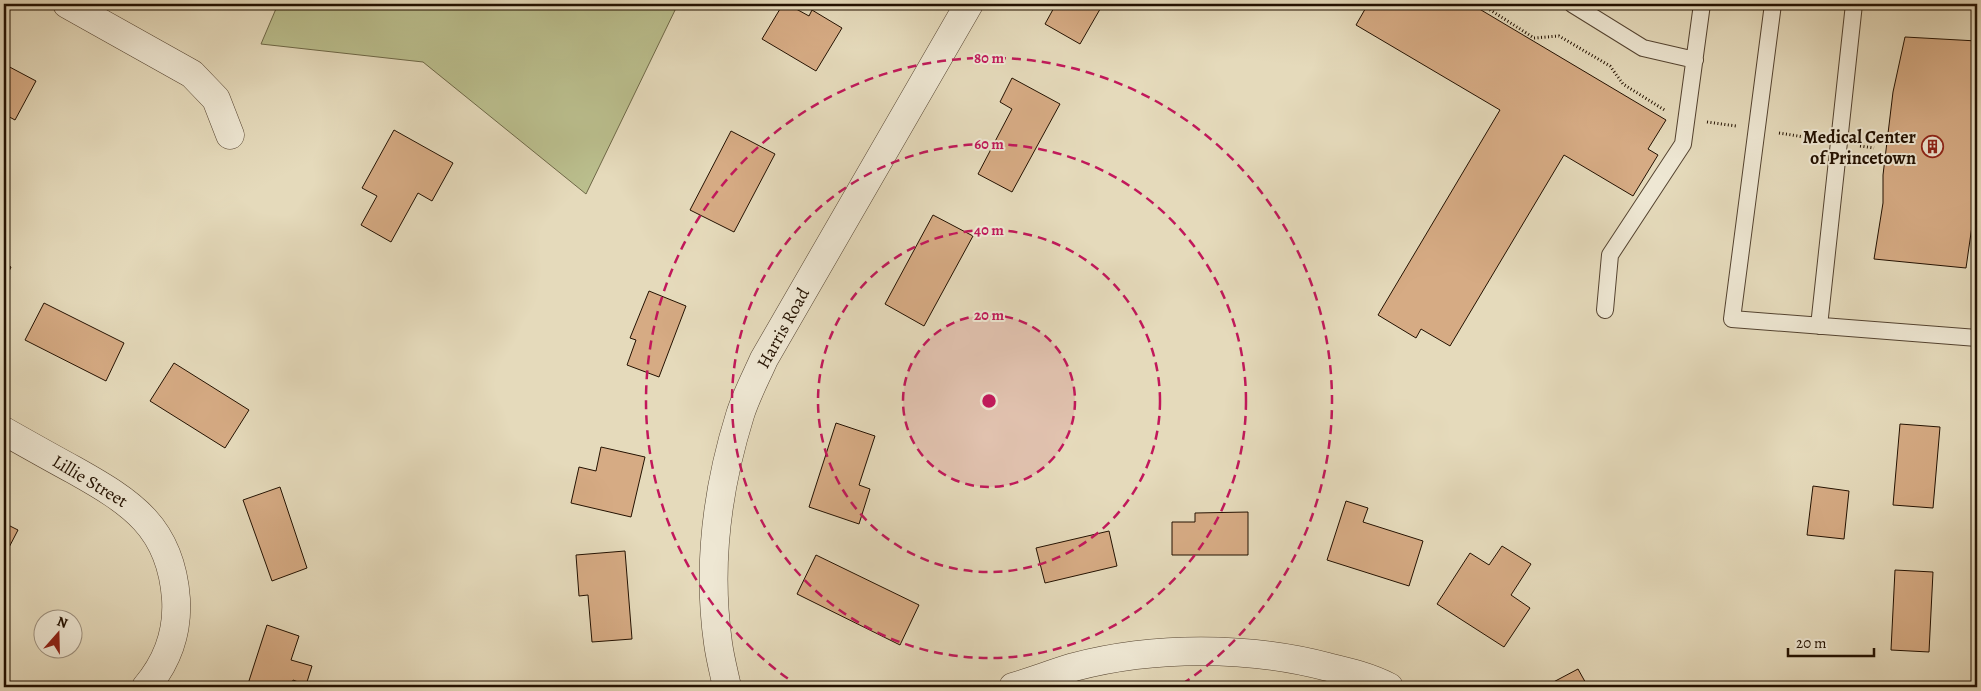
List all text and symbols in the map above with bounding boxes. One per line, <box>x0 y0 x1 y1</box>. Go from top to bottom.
text: 80 m <box>974 48 1004 68</box>
place label: Medical Center of Princetown <box>1803 125 1917 170</box>
text: 60 m <box>974 134 1004 154</box>
building icon: Medical Center of Princetown <box>1920 135 1944 159</box>
text: 40 m <box>974 220 1004 240</box>
street label: Harris Road <box>751 283 815 373</box>
text: 20 m <box>974 305 1004 325</box>
centre of rings <box>980 392 998 410</box>
street label: Lillie Street <box>48 449 132 513</box>
north arrow <box>32 608 82 658</box>
text: N <box>54 612 70 633</box>
scale bar <box>1788 626 1875 658</box>
text: 20 m <box>1796 633 1827 653</box>

